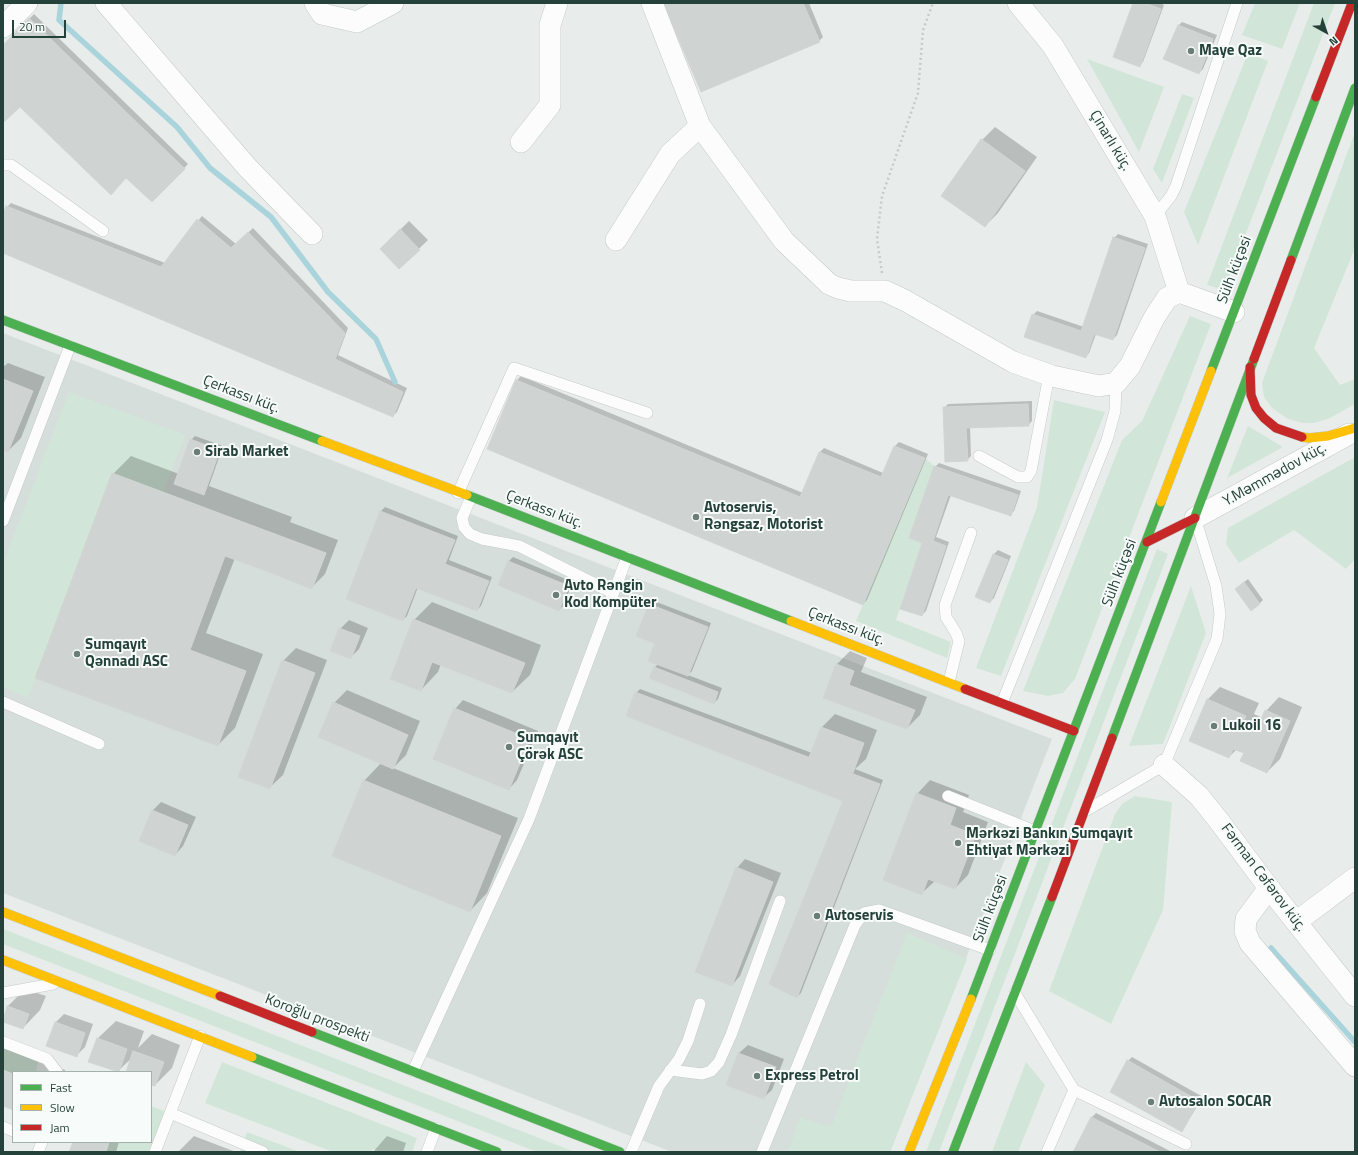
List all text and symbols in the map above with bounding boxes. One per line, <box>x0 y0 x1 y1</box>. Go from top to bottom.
scale bar <box>14 12 68 38</box>
north arrow <box>1306 12 1346 52</box>
text: 20 m <box>19 17 45 36</box>
text: N <box>1326 33 1342 50</box>
place label: Maye Qaz <box>1199 42 1262 60</box>
marker: Maye Qaz <box>1186 46 1196 56</box>
street label: Çinarlı küç. <box>1085 108 1135 174</box>
street label: Sülh küçəsi <box>1214 234 1256 306</box>
street label: Çerkassı küç. <box>200 372 282 418</box>
street label: Y.Məmmədov küç. <box>1220 439 1330 511</box>
place label: Sirab Market <box>205 443 289 461</box>
marker: Sirab Market <box>192 447 202 457</box>
street label: Çerkassı küç. <box>503 487 585 533</box>
place label: Avtoservis, Rəngsaz, Motorist <box>704 499 823 534</box>
marker: Avtoservis, Rəngsaz, Motorist <box>691 512 701 522</box>
street label: Sülh küçəsi <box>1099 537 1141 609</box>
place label: Avto Rəngin Kod Kompüter <box>564 577 657 612</box>
marker: Avto Rəngin Kod Kompüter <box>551 590 561 600</box>
street label: Çerkassı küç. <box>805 604 887 650</box>
place label: Sumqayıt Qənnadı ASC <box>85 636 168 671</box>
marker: Sumqayıt Qənnadı ASC <box>72 649 82 659</box>
place label: Lukoil 16 <box>1222 717 1281 735</box>
marker: Lukoil 16 <box>1209 721 1219 731</box>
place label: Sumqayıt Çörək ASC <box>517 729 583 764</box>
marker: Sumqayıt Çörək ASC <box>504 742 514 752</box>
street label: Fərman Cəfərov küç. <box>1216 820 1310 936</box>
place label: Mərkəzi Bankın Sumqayıt Ehtiyat Mərkəzi <box>966 825 1133 860</box>
marker: Mərkəzi Bankın Sumqayıt Ehtiyat Mərkəzi <box>953 838 963 848</box>
street label: Sülh küçəsi <box>970 873 1012 945</box>
place label: Avtoservis <box>825 907 893 925</box>
marker: Avtoservis <box>812 911 822 921</box>
street label: Koroğlu prospekti <box>262 991 372 1047</box>
place label: Express Petrol <box>765 1067 859 1085</box>
legend <box>12 1071 152 1143</box>
marker: Express Petrol <box>752 1071 762 1081</box>
text: Fast <box>50 1078 72 1097</box>
place label: Avtosalon SOCAR <box>1159 1093 1272 1111</box>
marker: Avtosalon SOCAR <box>1146 1097 1156 1107</box>
text: Slow <box>50 1098 75 1117</box>
text: Jam <box>50 1118 70 1137</box>

